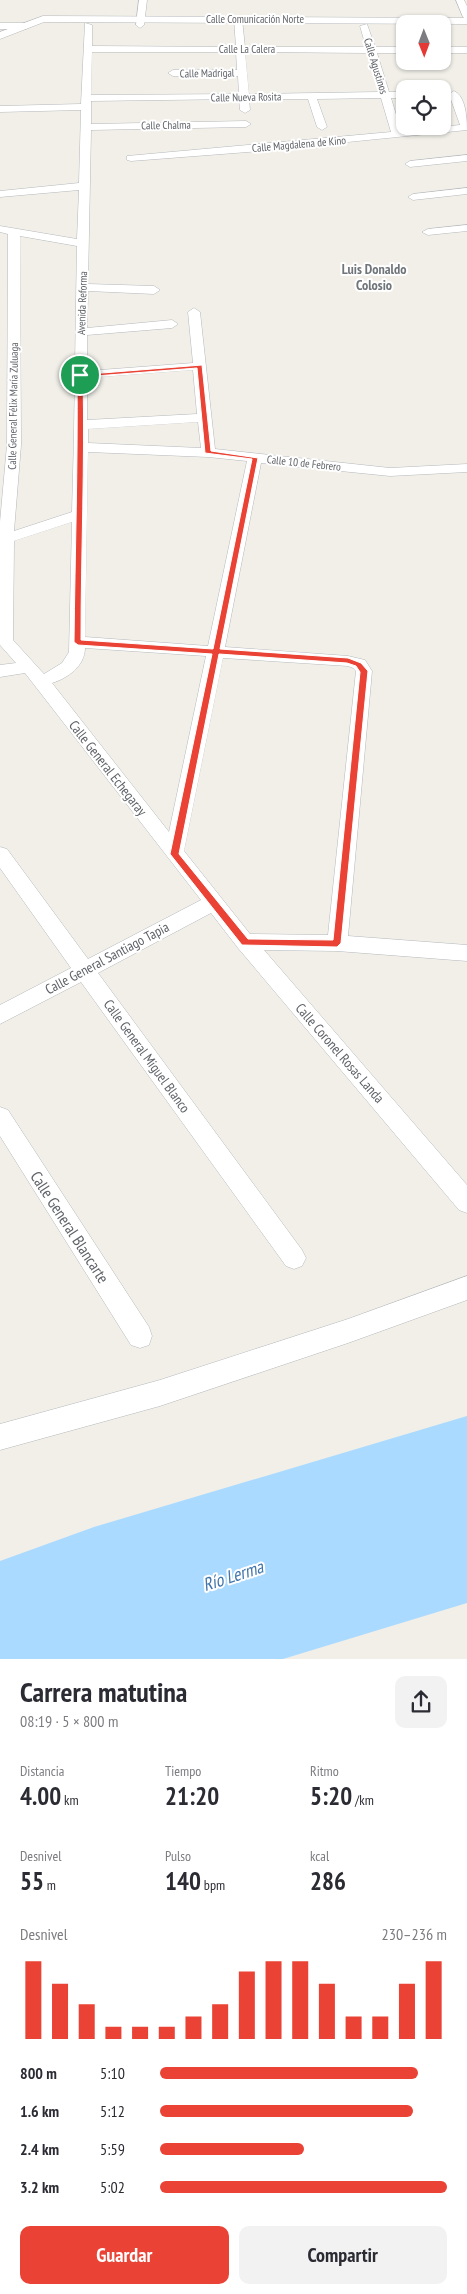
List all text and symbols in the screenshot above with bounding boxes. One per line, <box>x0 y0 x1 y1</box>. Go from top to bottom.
street label: Calle Comunicación Norte <box>206 12 304 26</box>
north arrow <box>396 15 451 70</box>
map controls <box>396 15 451 135</box>
street label: Calle Agustinos <box>361 36 391 96</box>
street label: Calle La Calera <box>219 42 275 56</box>
street label: Calle Madrigal <box>180 66 235 80</box>
button: locate <box>396 80 451 135</box>
street label: Calle Nueva Rosita <box>211 89 281 105</box>
street label: Calle Chalma <box>141 118 191 132</box>
street label: Calle Magdalena de Kino <box>251 133 347 155</box>
district label: Luis Donaldo Colosio <box>342 260 406 294</box>
street label: Avenida Reforma <box>74 271 90 335</box>
street label: Calle General Félix María Zuluaga <box>5 342 21 470</box>
pin <box>59 354 101 396</box>
icon: arrive <box>66 361 94 389</box>
street label: Calle 10 de Febrero <box>266 452 342 474</box>
street label: Calle General Echegaray <box>65 717 151 820</box>
street label: Calle General Santiago Tapia <box>42 918 172 998</box>
street label: Calle General Miguel Blanco <box>100 996 194 1116</box>
street label: Calle Coronel Rosas Landa <box>292 999 388 1107</box>
street label: Calle General Blancarte <box>26 1167 114 1287</box>
water label: Río Lerma <box>200 1555 267 1596</box>
text: Carrera matutina <box>20 1673 187 1710</box>
button: share <box>395 1676 447 1728</box>
text: 08:19 · 5 × 800 m <box>20 1711 118 1731</box>
text: Distancia <box>20 1762 64 1780</box>
text: Tiempo <box>165 1762 201 1780</box>
text: Ritmo <box>310 1762 339 1780</box>
text: 4.00 <box>20 1780 61 1812</box>
text: 21:20 <box>165 1780 219 1812</box>
text: 5:20 <box>310 1780 352 1812</box>
text: km <box>61 1791 79 1809</box>
text: /km <box>352 1791 374 1809</box>
text: Desnivel <box>20 1847 62 1865</box>
text: Pulso <box>165 1847 191 1865</box>
text: kcal <box>310 1847 329 1865</box>
text: 55 <box>20 1865 44 1897</box>
text: 140 <box>165 1865 201 1897</box>
text: 286 <box>310 1865 346 1897</box>
text: m <box>44 1876 56 1894</box>
text: bpm <box>201 1876 225 1894</box>
text: Desnivel <box>20 1924 67 1944</box>
text: 230–236 m <box>382 1924 447 1944</box>
text: 800 m <box>20 2063 57 2083</box>
text: 5:10 <box>100 2063 125 2083</box>
text: 1.6 km <box>20 2101 59 2121</box>
text: 5:12 <box>100 2101 125 2121</box>
text: 2.4 km <box>20 2139 59 2159</box>
text: 5:59 <box>100 2139 125 2159</box>
text: 3.2 km <box>20 2177 59 2197</box>
text: 5:02 <box>100 2177 125 2197</box>
button: Guardar <box>20 2226 229 2284</box>
button: Compartir <box>239 2226 447 2284</box>

